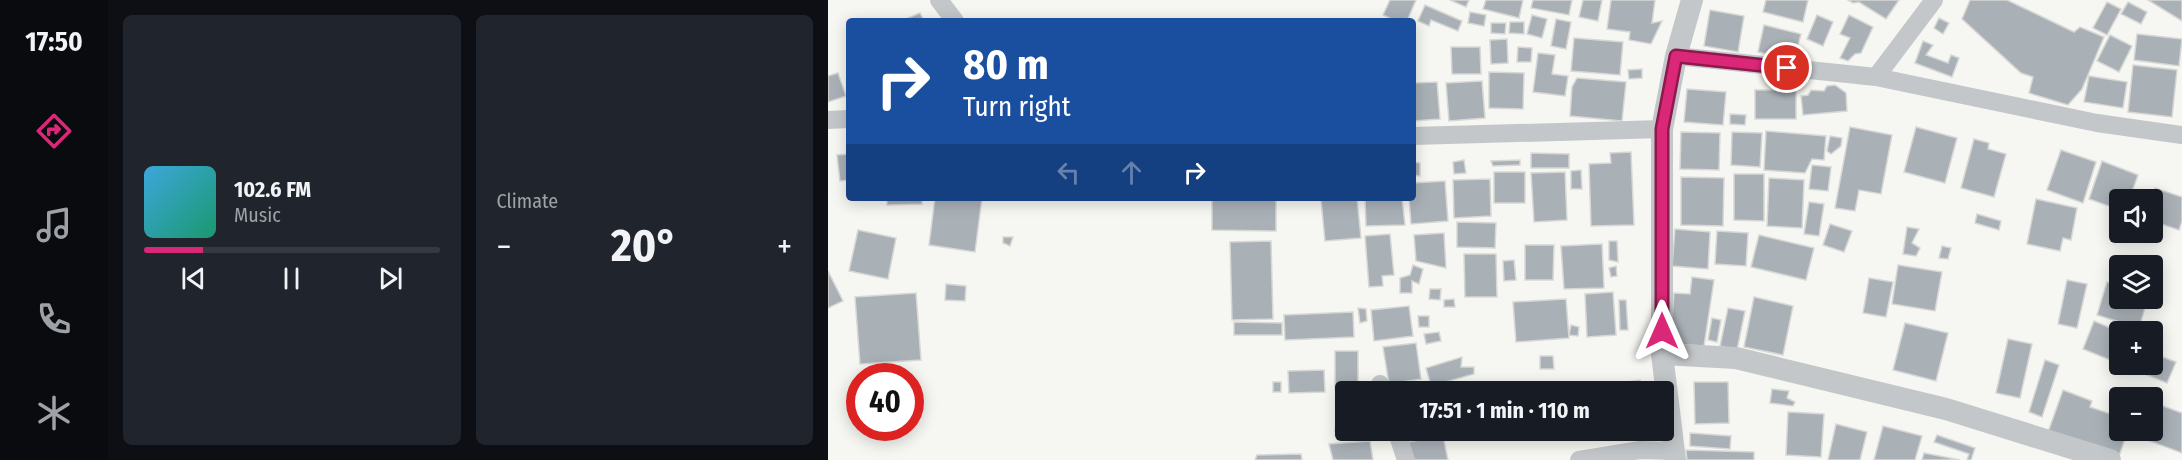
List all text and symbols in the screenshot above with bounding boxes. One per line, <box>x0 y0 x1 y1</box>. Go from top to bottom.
text: 17:50 <box>25 26 83 58</box>
text: 80 m <box>963 40 1049 90</box>
icon: right <box>864 42 942 120</box>
pin <box>1761 42 1812 93</box>
icon: arrive <box>1770 51 1803 84</box>
text: Turn right <box>963 91 1071 123</box>
icon: directions <box>33 110 75 152</box>
icon: left <box>1052 156 1085 189</box>
icon: ahead <box>1115 156 1148 189</box>
icon: right <box>1178 156 1211 189</box>
text: 102.6 FM <box>234 176 311 203</box>
text: Climate <box>497 189 558 213</box>
map controls <box>2109 189 2163 441</box>
button: sound <box>2109 189 2163 243</box>
text: Music <box>234 203 281 227</box>
icon: music <box>33 204 75 246</box>
text: 20° <box>611 219 677 273</box>
text: − <box>497 227 511 267</box>
text: + <box>777 227 792 267</box>
button: layers <box>2109 255 2163 309</box>
icon: previous <box>177 262 210 295</box>
icon: pause <box>275 262 308 295</box>
icon: next <box>374 262 407 295</box>
icon: phone <box>33 298 75 340</box>
position arrow <box>1630 299 1694 363</box>
button: + <box>2109 321 2163 375</box>
speed limit sign: 40 <box>846 363 924 441</box>
button: − <box>2109 387 2163 441</box>
icon: climate <box>33 392 75 434</box>
text: 17:51 · 1 min · 110 m <box>1419 397 1590 424</box>

